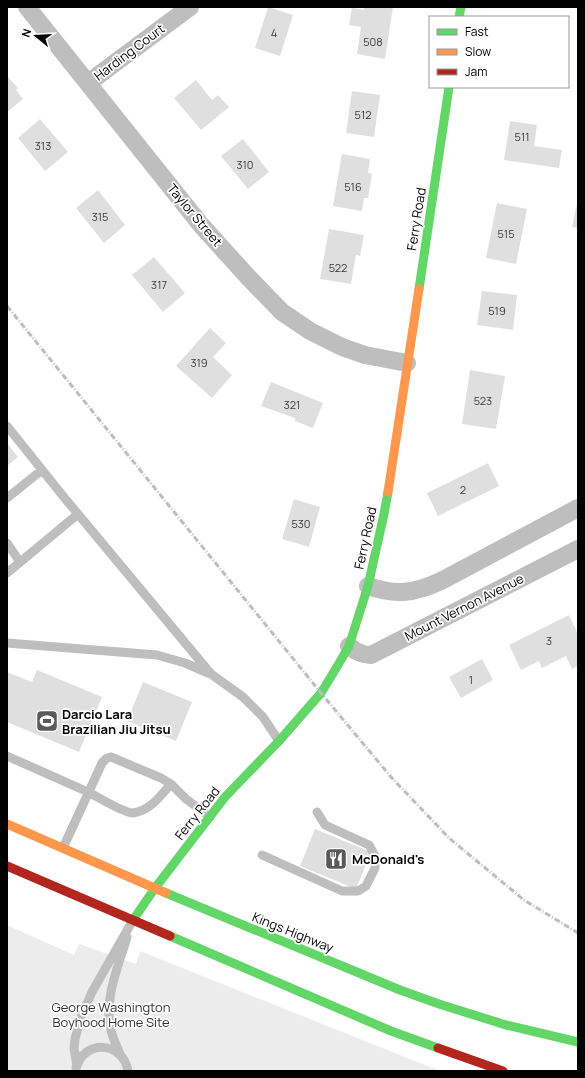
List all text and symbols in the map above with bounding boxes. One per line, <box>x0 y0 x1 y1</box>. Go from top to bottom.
north arrow <box>16 16 56 56</box>
legend <box>429 16 569 88</box>
street label: Harding Court <box>90 20 168 84</box>
text: Fast <box>465 23 489 40</box>
house number: 4 <box>271 25 277 40</box>
text: N <box>18 27 34 39</box>
house number: 508 <box>363 34 383 49</box>
text: Slow <box>465 43 491 60</box>
text: Jam <box>465 63 487 80</box>
house number: 512 <box>355 107 371 122</box>
house number: 511 <box>515 129 529 144</box>
house number: 313 <box>35 138 51 153</box>
house number: 310 <box>236 157 254 172</box>
house number: 516 <box>344 179 362 194</box>
street label: Taylor Street <box>163 180 227 250</box>
street label: Ferry Road <box>402 186 430 252</box>
house number: 315 <box>92 209 108 224</box>
house number: 515 <box>498 226 515 241</box>
house number: 522 <box>329 260 347 275</box>
house number: 317 <box>151 277 167 292</box>
house number: 519 <box>488 303 506 318</box>
house number: 319 <box>190 355 208 370</box>
house number: 523 <box>474 393 492 408</box>
house number: 321 <box>284 397 300 412</box>
house number: 2 <box>460 482 466 497</box>
street label: Ferry Road <box>350 505 380 571</box>
house number: 530 <box>291 516 311 531</box>
street label: Mount Vernon Avenue <box>401 569 527 645</box>
house number: 3 <box>546 633 552 648</box>
house number: 1 <box>469 672 473 687</box>
place label: Darcio Lara Brazilian Jiu Jitsu <box>62 705 171 738</box>
sports icon: Darcio Lara Brazilian Jiu Jitsu <box>34 708 60 734</box>
street label: Ferry Road <box>170 782 224 844</box>
restaurant icon: McDonald's <box>323 846 349 872</box>
place label: McDonald's <box>352 850 424 868</box>
street label: Kings Highway <box>250 908 336 957</box>
park label: George Washington Boyhood Home Site <box>52 998 170 1031</box>

